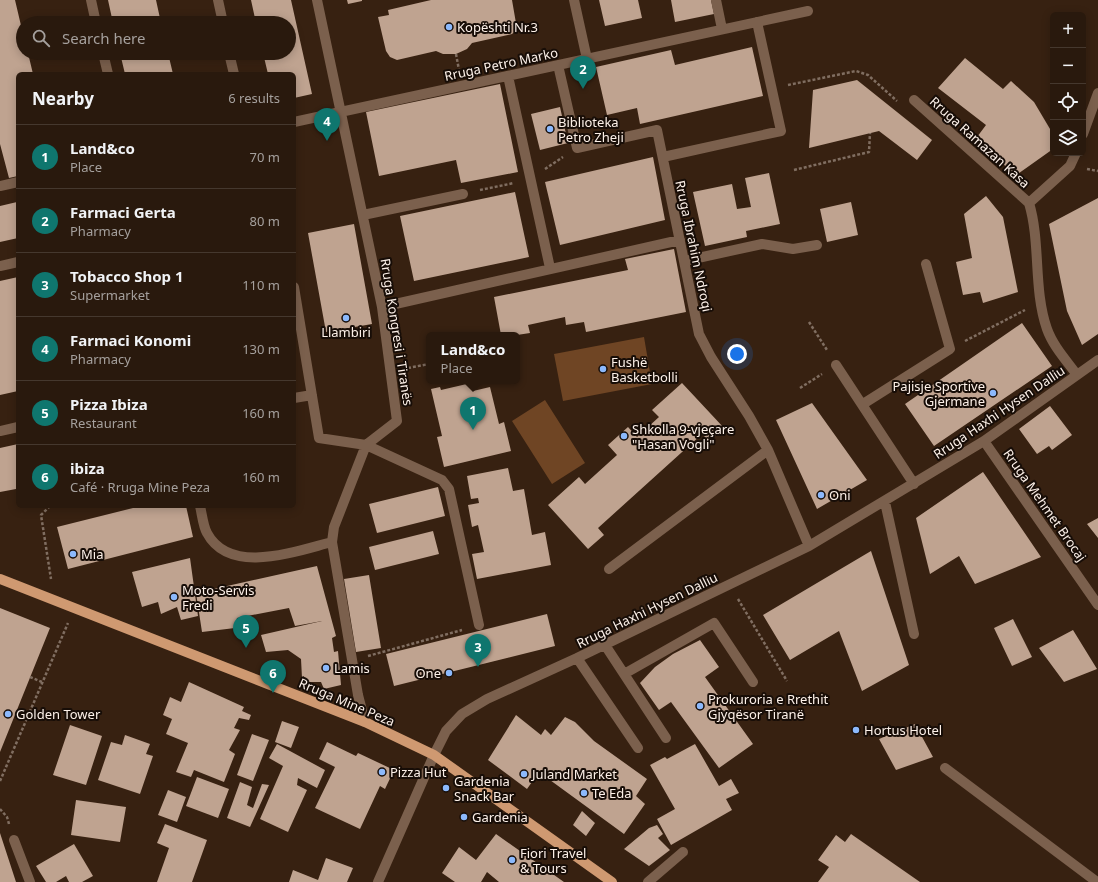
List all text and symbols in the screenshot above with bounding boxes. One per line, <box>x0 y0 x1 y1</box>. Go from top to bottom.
map controls <box>1050 12 1086 156</box>
button: + <box>1050 12 1086 48</box>
search box <box>16 16 296 60</box>
place label: Kopështi Nr.3 <box>457 18 538 36</box>
marker: Kopështi Nr.3 <box>444 22 454 32</box>
icon: search <box>30 27 52 49</box>
text: Search here <box>62 28 145 48</box>
street label: Rruga Petro Marko <box>443 43 560 85</box>
button: − <box>1050 48 1086 84</box>
pin: 2 <box>570 56 596 89</box>
button: locate <box>1050 84 1086 120</box>
text: Nearby <box>32 87 94 110</box>
text: 6 results <box>228 89 280 107</box>
street label: Rruga Ramazan Kasa <box>926 92 1034 192</box>
pin: 4 <box>314 108 340 141</box>
place label: Biblioteka Petro Zheji <box>558 113 624 146</box>
button: layers <box>1050 120 1086 156</box>
marker: Biblioteka Petro Zheji <box>545 124 555 134</box>
text: Land&co <box>70 138 135 158</box>
text: 1 <box>41 148 49 166</box>
text: 70 m <box>250 148 280 166</box>
text: Place <box>70 158 102 176</box>
street label: Rruga Ibrahim Ndroqi <box>671 179 717 313</box>
text: Farmaci Gerta <box>70 202 176 222</box>
text: 2 <box>41 212 49 230</box>
text: 80 m <box>250 212 280 230</box>
text: Pharmacy <box>70 222 131 240</box>
street label: Rruga Kongresi i Tiranës <box>376 257 418 407</box>
text: Tobacco Shop 1 <box>70 266 184 286</box>
text: 3 <box>41 276 49 294</box>
text: 110 m <box>242 276 280 294</box>
text: Supermarket <box>70 286 150 304</box>
marker: Llambiri <box>341 313 351 323</box>
place label: Llambiri <box>321 323 371 341</box>
text: Farmaci Konomi <box>70 330 191 350</box>
popup <box>426 332 520 384</box>
text: Land&co <box>441 339 505 359</box>
text: 4 <box>41 340 49 358</box>
text: 130 m <box>242 340 280 358</box>
your location <box>727 344 747 364</box>
text: Pharmacy <box>70 350 131 368</box>
place label: Fushë Basketbolli <box>611 353 678 386</box>
text: Place <box>441 359 473 377</box>
street label: Rruga Haxhi Hysen Dalliu <box>930 361 1068 463</box>
marker: Fushë Basketbolli <box>598 364 608 374</box>
place label: Pajisje Sportive Gjermane <box>892 377 985 410</box>
marker: Pajisje Sportive Gjermane <box>988 388 998 398</box>
text: Pizza Ibiza <box>70 394 148 414</box>
pin: 1 <box>460 397 486 430</box>
text: 5 <box>41 404 49 422</box>
text: 160 m <box>242 404 280 422</box>
text: Restaurant <box>70 414 137 432</box>
place label: Shkolla 9-vjeçare "Hasan Vogli" <box>632 420 734 453</box>
marker: Shkolla 9-vjeçare "Hasan Vogli" <box>619 431 629 441</box>
street label: Rruga Mehmet Brocaj <box>999 445 1091 565</box>
text: ibiza <box>70 458 105 478</box>
text: 6 <box>41 468 49 486</box>
text: 160 m <box>242 468 280 486</box>
text: Café · Rruga Mine Peza <box>70 478 210 496</box>
place label: Oni <box>829 486 851 504</box>
marker: Oni <box>816 490 826 500</box>
place label: Mia <box>81 545 103 563</box>
marker: Mia <box>68 549 78 559</box>
street label: Rruga Haxhi Hysen Dalliu <box>573 568 721 652</box>
place label: Moto-Servis Fredi <box>182 581 254 614</box>
marker: Moto-Servis Fredi <box>169 592 179 602</box>
pin: 5 <box>233 615 259 648</box>
pin: 3 <box>465 634 491 667</box>
place label: Lamis <box>334 659 370 677</box>
pin: 6 <box>260 660 286 693</box>
marker: Lamis <box>321 663 331 673</box>
place label: One <box>415 664 441 682</box>
marker: One <box>444 668 454 678</box>
street label: Rruga Mine Peza <box>296 674 398 730</box>
place label: Prokuroria e Rrethit Gjyqësor Tiranë <box>708 690 829 723</box>
marker: Prokuroria e Rrethit Gjyqësor Tiranë <box>695 701 705 711</box>
place label: Golden Tower <box>16 705 101 723</box>
marker: Golden Tower <box>3 709 13 719</box>
place label: Hortus Hotel <box>864 721 942 739</box>
marker: Hortus Hotel <box>851 725 861 735</box>
place label: Pizza Hut <box>390 763 447 781</box>
place label: Juland Market <box>530 765 617 783</box>
marker: Pizza Hut <box>377 767 387 777</box>
marker: Juland Market <box>519 769 529 779</box>
place label: Gardenia Snack Bar <box>454 772 515 805</box>
marker: Gardenia Snack Bar <box>441 783 451 793</box>
place label: Te Eda <box>592 784 632 802</box>
marker: Te Eda <box>579 788 589 798</box>
place label: Gardenia <box>472 808 528 826</box>
marker: Gardenia <box>459 812 469 822</box>
place label: Fiori Travel & Tours <box>520 844 586 877</box>
marker: Fiori Travel & Tours <box>507 855 517 865</box>

